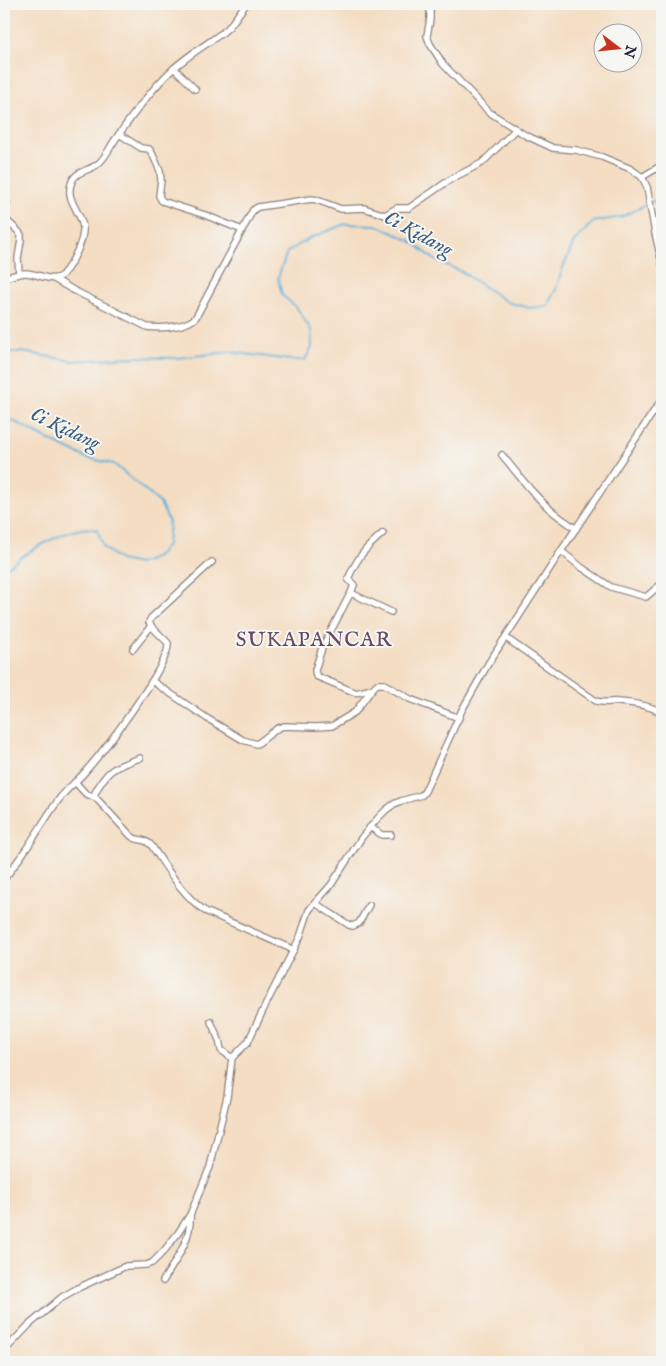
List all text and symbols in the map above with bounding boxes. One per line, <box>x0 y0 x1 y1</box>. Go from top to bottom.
north arrow <box>594 22 644 72</box>
text: N <box>619 42 640 60</box>
water label: Ci Kidang <box>379 206 458 264</box>
water label: Ci Kidang <box>26 402 105 457</box>
district label: SUKAPANCAR <box>236 627 392 654</box>

